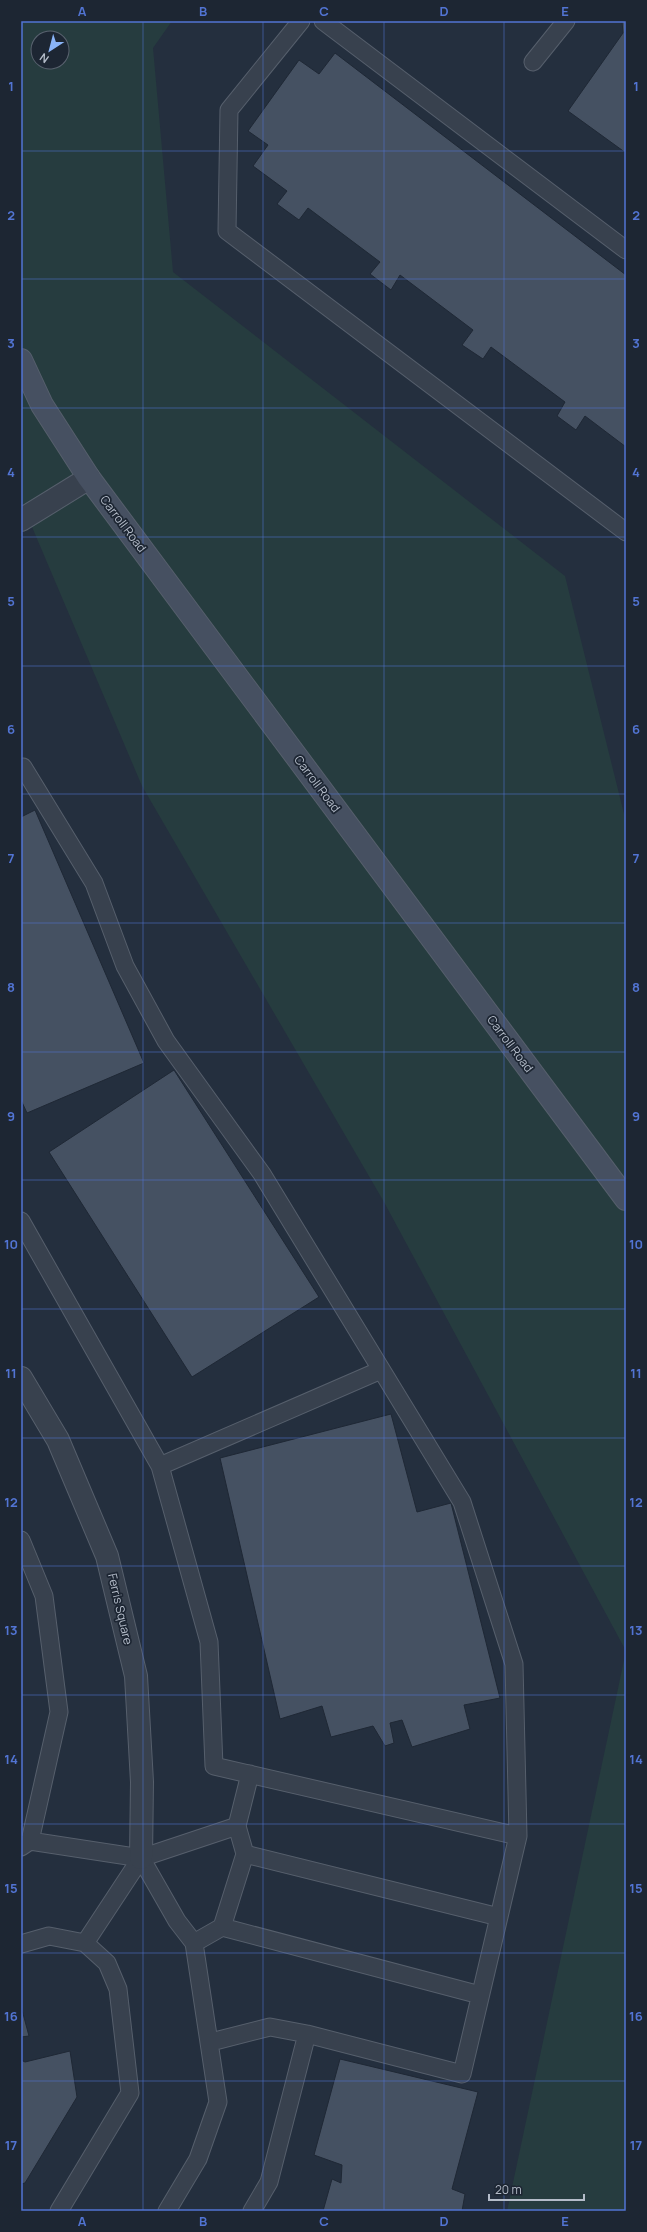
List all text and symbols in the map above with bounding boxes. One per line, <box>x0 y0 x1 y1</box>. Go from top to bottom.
text: A <box>78 2 87 20</box>
text: B <box>199 2 207 20</box>
text: C <box>319 2 329 20</box>
text: D <box>439 2 449 20</box>
text: E <box>561 2 569 20</box>
north arrow <box>30 30 70 70</box>
text: N <box>36 50 51 67</box>
text: 1 <box>8 77 14 95</box>
text: 1 <box>633 77 639 95</box>
text: 2 <box>7 206 15 224</box>
text: 2 <box>632 206 640 224</box>
text: 3 <box>7 334 15 352</box>
text: 3 <box>632 334 640 352</box>
text: 4 <box>7 463 15 481</box>
text: 4 <box>632 463 640 481</box>
street label: Carroll Road <box>96 492 150 556</box>
text: 5 <box>7 592 15 610</box>
text: 5 <box>632 592 640 610</box>
text: 6 <box>7 720 15 738</box>
text: 6 <box>632 720 640 738</box>
street label: Carroll Road <box>290 752 344 816</box>
text: 7 <box>8 849 15 867</box>
text: 7 <box>633 849 640 867</box>
text: 8 <box>7 978 15 996</box>
text: 8 <box>632 978 640 996</box>
street label: Carroll Road <box>483 1012 537 1076</box>
text: 9 <box>7 1107 15 1125</box>
text: 9 <box>632 1107 640 1125</box>
text: 10 <box>4 1235 18 1253</box>
text: 10 <box>629 1235 643 1253</box>
text: 11 <box>5 1364 17 1382</box>
text: 11 <box>630 1364 642 1382</box>
text: 12 <box>4 1493 18 1511</box>
text: 12 <box>629 1493 643 1511</box>
street label: Ferris Square <box>104 1572 137 1646</box>
text: 13 <box>4 1621 18 1639</box>
text: 13 <box>629 1621 643 1639</box>
text: 14 <box>4 1750 18 1768</box>
text: 14 <box>629 1750 643 1768</box>
text: 15 <box>4 1879 18 1897</box>
text: 15 <box>629 1879 643 1897</box>
text: 16 <box>4 2007 18 2025</box>
text: 16 <box>629 2007 643 2025</box>
text: 17 <box>5 2136 17 2154</box>
text: 17 <box>630 2136 642 2154</box>
scale bar <box>489 2176 584 2202</box>
text: 20 m <box>495 2181 522 2198</box>
text: A <box>78 2212 87 2230</box>
text: B <box>199 2212 207 2230</box>
text: C <box>319 2212 329 2230</box>
text: D <box>439 2212 449 2230</box>
text: E <box>561 2212 569 2230</box>

